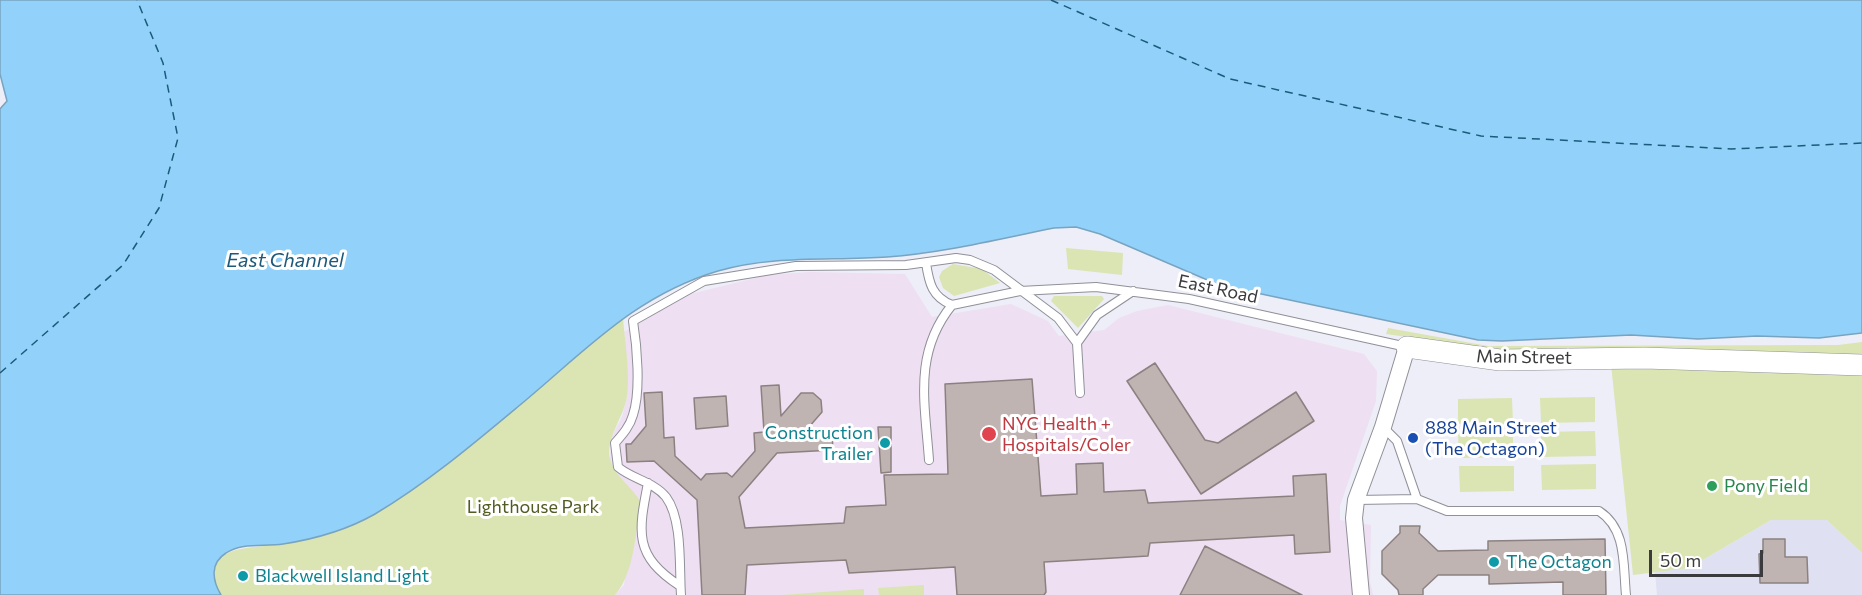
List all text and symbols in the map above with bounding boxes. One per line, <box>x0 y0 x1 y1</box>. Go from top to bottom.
water label: East Channel <box>226 248 344 272</box>
street label: East Road <box>1176 270 1260 308</box>
street label: Main Street <box>1476 345 1572 369</box>
place label: NYC Health + Hospitals/Coler <box>1002 413 1131 456</box>
place label: 888 Main Street (The Octagon) <box>1425 417 1557 460</box>
place label: Construction Trailer <box>765 422 873 464</box>
marker: NYC Health + Hospitals/Coler <box>980 425 998 443</box>
marker: 888 Main Street (The Octagon) <box>1406 431 1420 445</box>
marker: Construction Trailer <box>878 436 892 450</box>
place label: Pony Field <box>1724 475 1808 497</box>
marker: Pony Field <box>1705 479 1719 493</box>
park label: Lighthouse Park <box>467 496 599 518</box>
scale bar <box>1652 538 1766 576</box>
text: 50 m <box>1660 549 1701 571</box>
place label: The Octagon <box>1506 551 1612 573</box>
marker: The Octagon <box>1487 555 1501 569</box>
place label: Blackwell Island Light <box>255 565 429 587</box>
marker: Blackwell Island Light <box>236 569 250 583</box>

